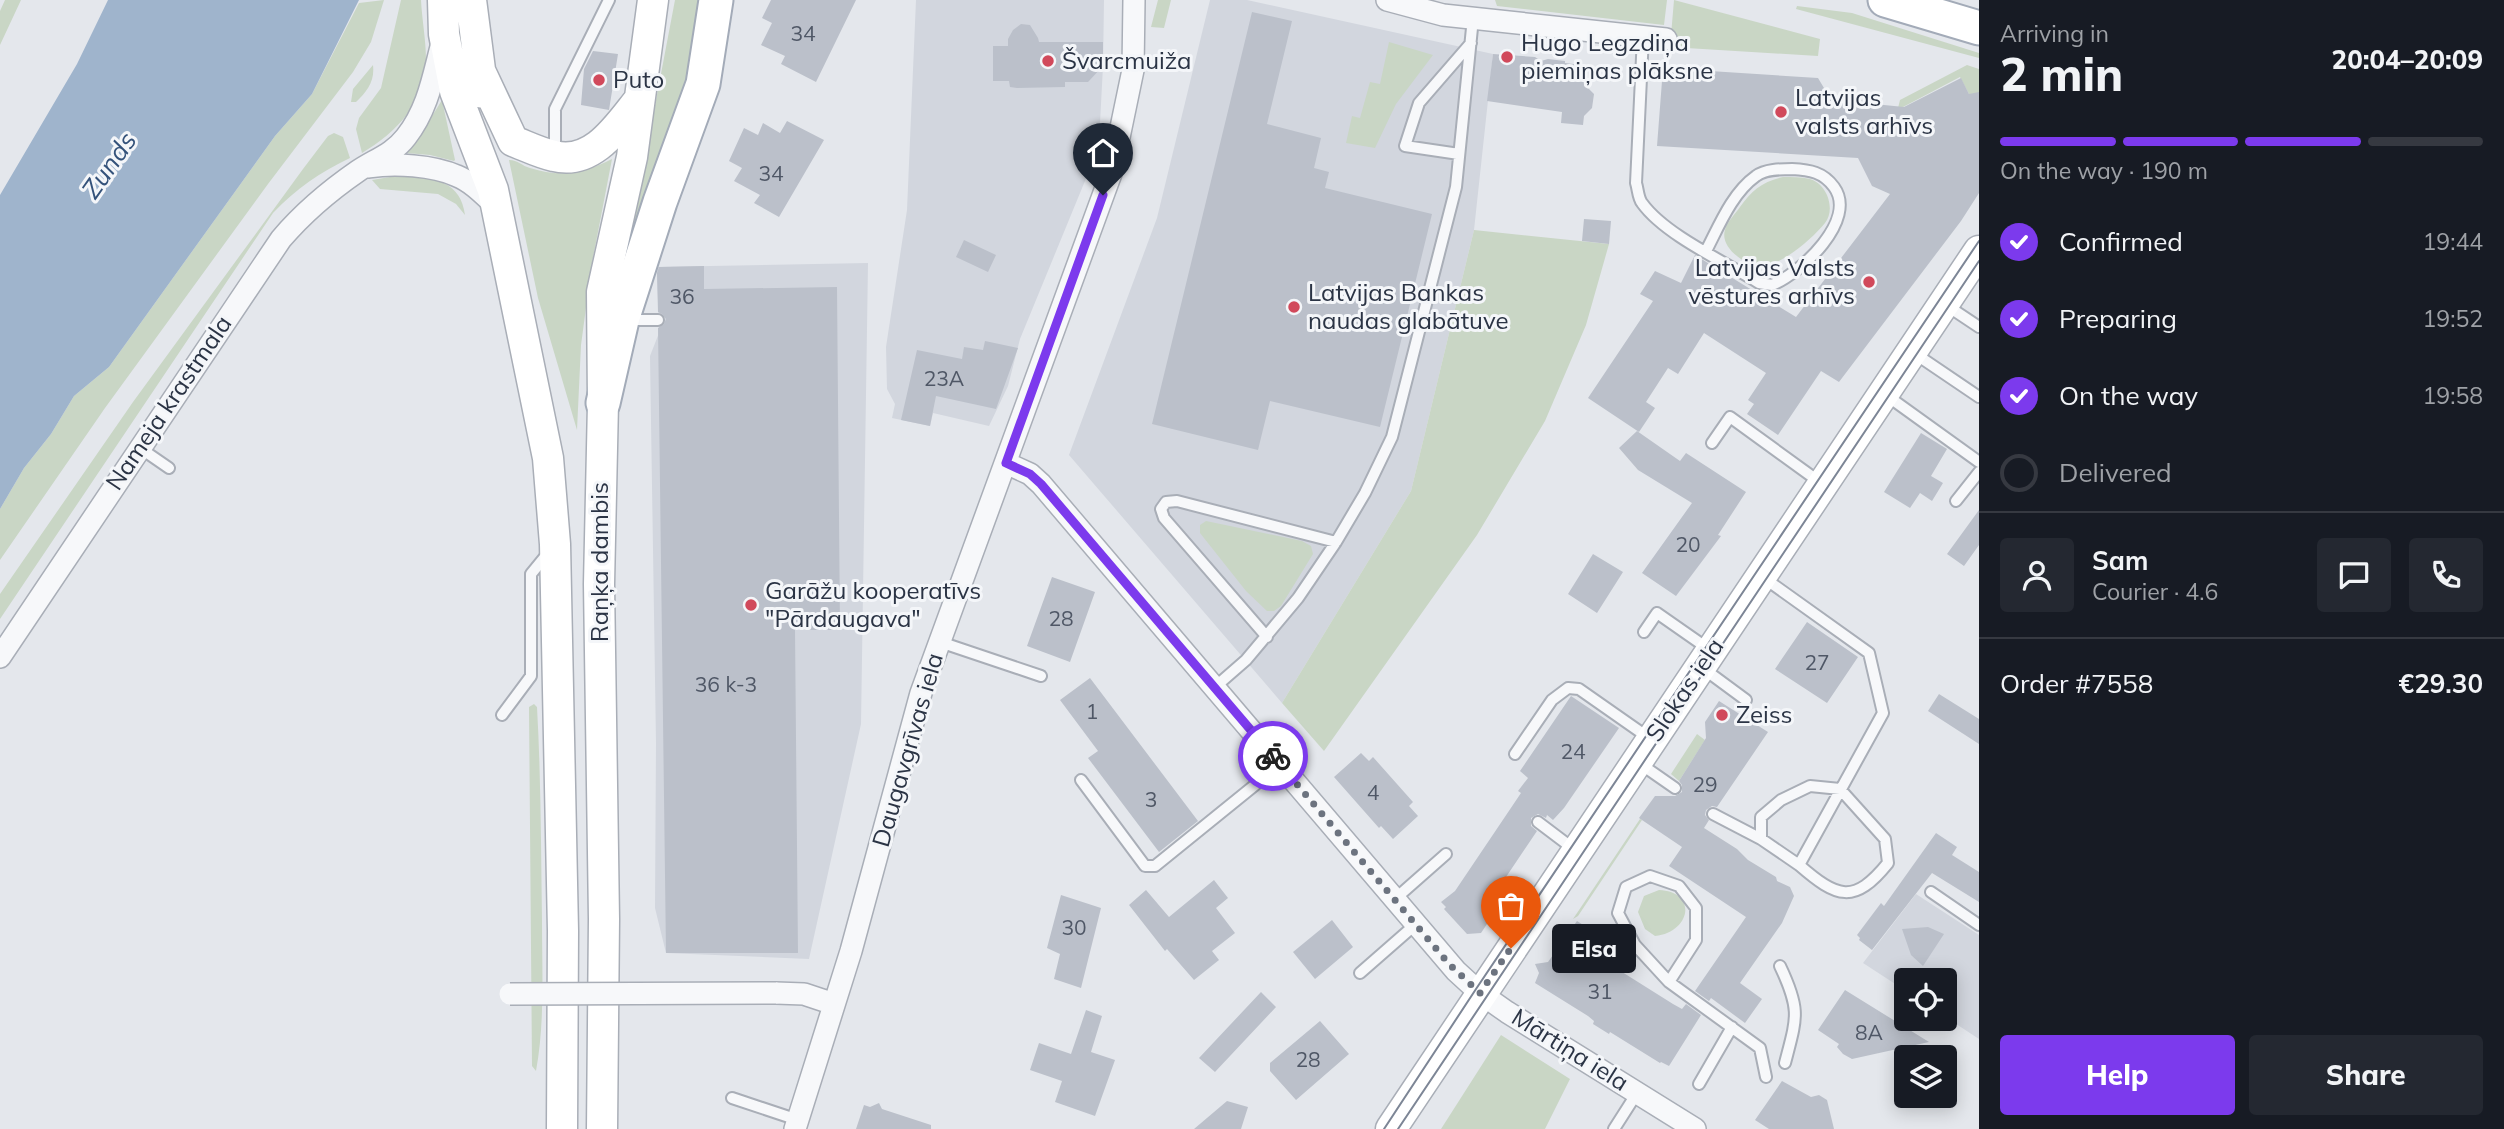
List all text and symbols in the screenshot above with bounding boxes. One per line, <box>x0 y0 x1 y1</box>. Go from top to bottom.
text: Arriving in <box>2000 19 2109 48</box>
house number: 34 <box>790 20 816 46</box>
place label: Hugo Legzdiņa piemiņas plāksne <box>1521 27 1713 86</box>
text: 20:04–20:09 <box>2332 43 2483 76</box>
place label: Švarcmuiža <box>1062 45 1192 75</box>
text: 2 min <box>2000 45 2123 103</box>
marker: Hugo Legzdiņa piemiņas plāksne <box>1499 49 1515 65</box>
marker: Švarcmuiža <box>1040 53 1056 69</box>
place label: Puto <box>613 64 664 94</box>
marker: Puto <box>591 72 607 88</box>
place label: Latvijas valsts arhīvs <box>1795 82 1933 140</box>
marker: Latvijas valsts arhīvs <box>1773 104 1789 120</box>
pin <box>1073 123 1133 195</box>
water label: Zunds <box>74 125 143 204</box>
icon: home <box>1084 134 1122 172</box>
text: On the way · 190 m <box>2000 156 2208 185</box>
house number: 34 <box>758 160 784 186</box>
icon: check <box>2000 223 2038 261</box>
text: Confirmed <box>2059 225 2183 258</box>
text: 19:44 <box>2423 227 2483 256</box>
place label: Latvijas Valsts vēstures arhīvs <box>1688 252 1855 310</box>
marker: Latvijas Valsts vēstures arhīvs <box>1861 274 1877 290</box>
place label: Latvijas Bankas naudas glabātuve <box>1308 277 1509 335</box>
house number: 36 <box>669 283 695 309</box>
marker: Latvijas Bankas naudas glabātuve <box>1286 299 1302 315</box>
icon: check <box>2000 300 2038 338</box>
text: Preparing <box>2059 302 2177 335</box>
text: 19:52 <box>2423 304 2483 333</box>
street label: Nameja krastmala <box>99 310 238 495</box>
house number: 23A <box>924 365 965 391</box>
icon: check <box>2000 377 2038 415</box>
text: On the way <box>2059 379 2198 412</box>
text: 19:58 <box>2423 381 2483 410</box>
text: Delivered <box>2059 456 2172 489</box>
street label: Raņķa dambis <box>584 482 615 642</box>
house number: 20 <box>1675 531 1701 557</box>
button: person <box>2000 538 2074 612</box>
button: chat <box>2317 538 2391 612</box>
button: phone <box>2409 538 2483 612</box>
text: Sam <box>2092 544 2148 577</box>
place label: Garāžu kooperatīvs "Pārdaugava" <box>765 575 981 633</box>
text: Courier · 4.6 <box>2092 577 2218 606</box>
marker: Garāžu kooperatīvs "Pārdaugava" <box>743 597 759 613</box>
house number: 28 <box>1048 605 1074 631</box>
street label: Slokas iela <box>1639 632 1730 747</box>
street label: Daugavgrīvas iela <box>865 649 949 850</box>
house number: 27 <box>1804 649 1830 675</box>
text: Order #7558 <box>2000 667 2153 700</box>
text: €29.30 <box>2399 667 2483 700</box>
house number: 36 k-3 <box>695 671 757 697</box>
house number: 1 <box>1086 698 1098 724</box>
place label: Zeiss <box>1736 699 1793 729</box>
marker: Zeiss <box>1714 707 1730 723</box>
courier <box>1238 721 1308 791</box>
icon: bike <box>1254 737 1292 775</box>
house number: 24 <box>1560 738 1586 764</box>
house number: 29 <box>1692 771 1718 797</box>
house number: 4 <box>1367 779 1380 805</box>
house number: 3 <box>1145 786 1157 812</box>
pin <box>1481 876 1541 948</box>
icon: bag <box>1492 887 1530 925</box>
house number: 30 <box>1061 914 1087 940</box>
callout: Elsa <box>1553 923 1637 972</box>
text: Elsa <box>1571 934 1617 963</box>
map controls <box>1894 968 1957 1108</box>
button: locate <box>1894 968 1957 1031</box>
house number: 31 <box>1587 978 1613 1004</box>
street label: Mārtiņa iela <box>1506 1001 1634 1098</box>
house number: 8A <box>1855 1019 1884 1045</box>
button: Help <box>2000 1035 2235 1115</box>
button: Share <box>2249 1035 2483 1115</box>
button: layers <box>1894 1045 1957 1108</box>
house number: 28 <box>1295 1046 1321 1072</box>

